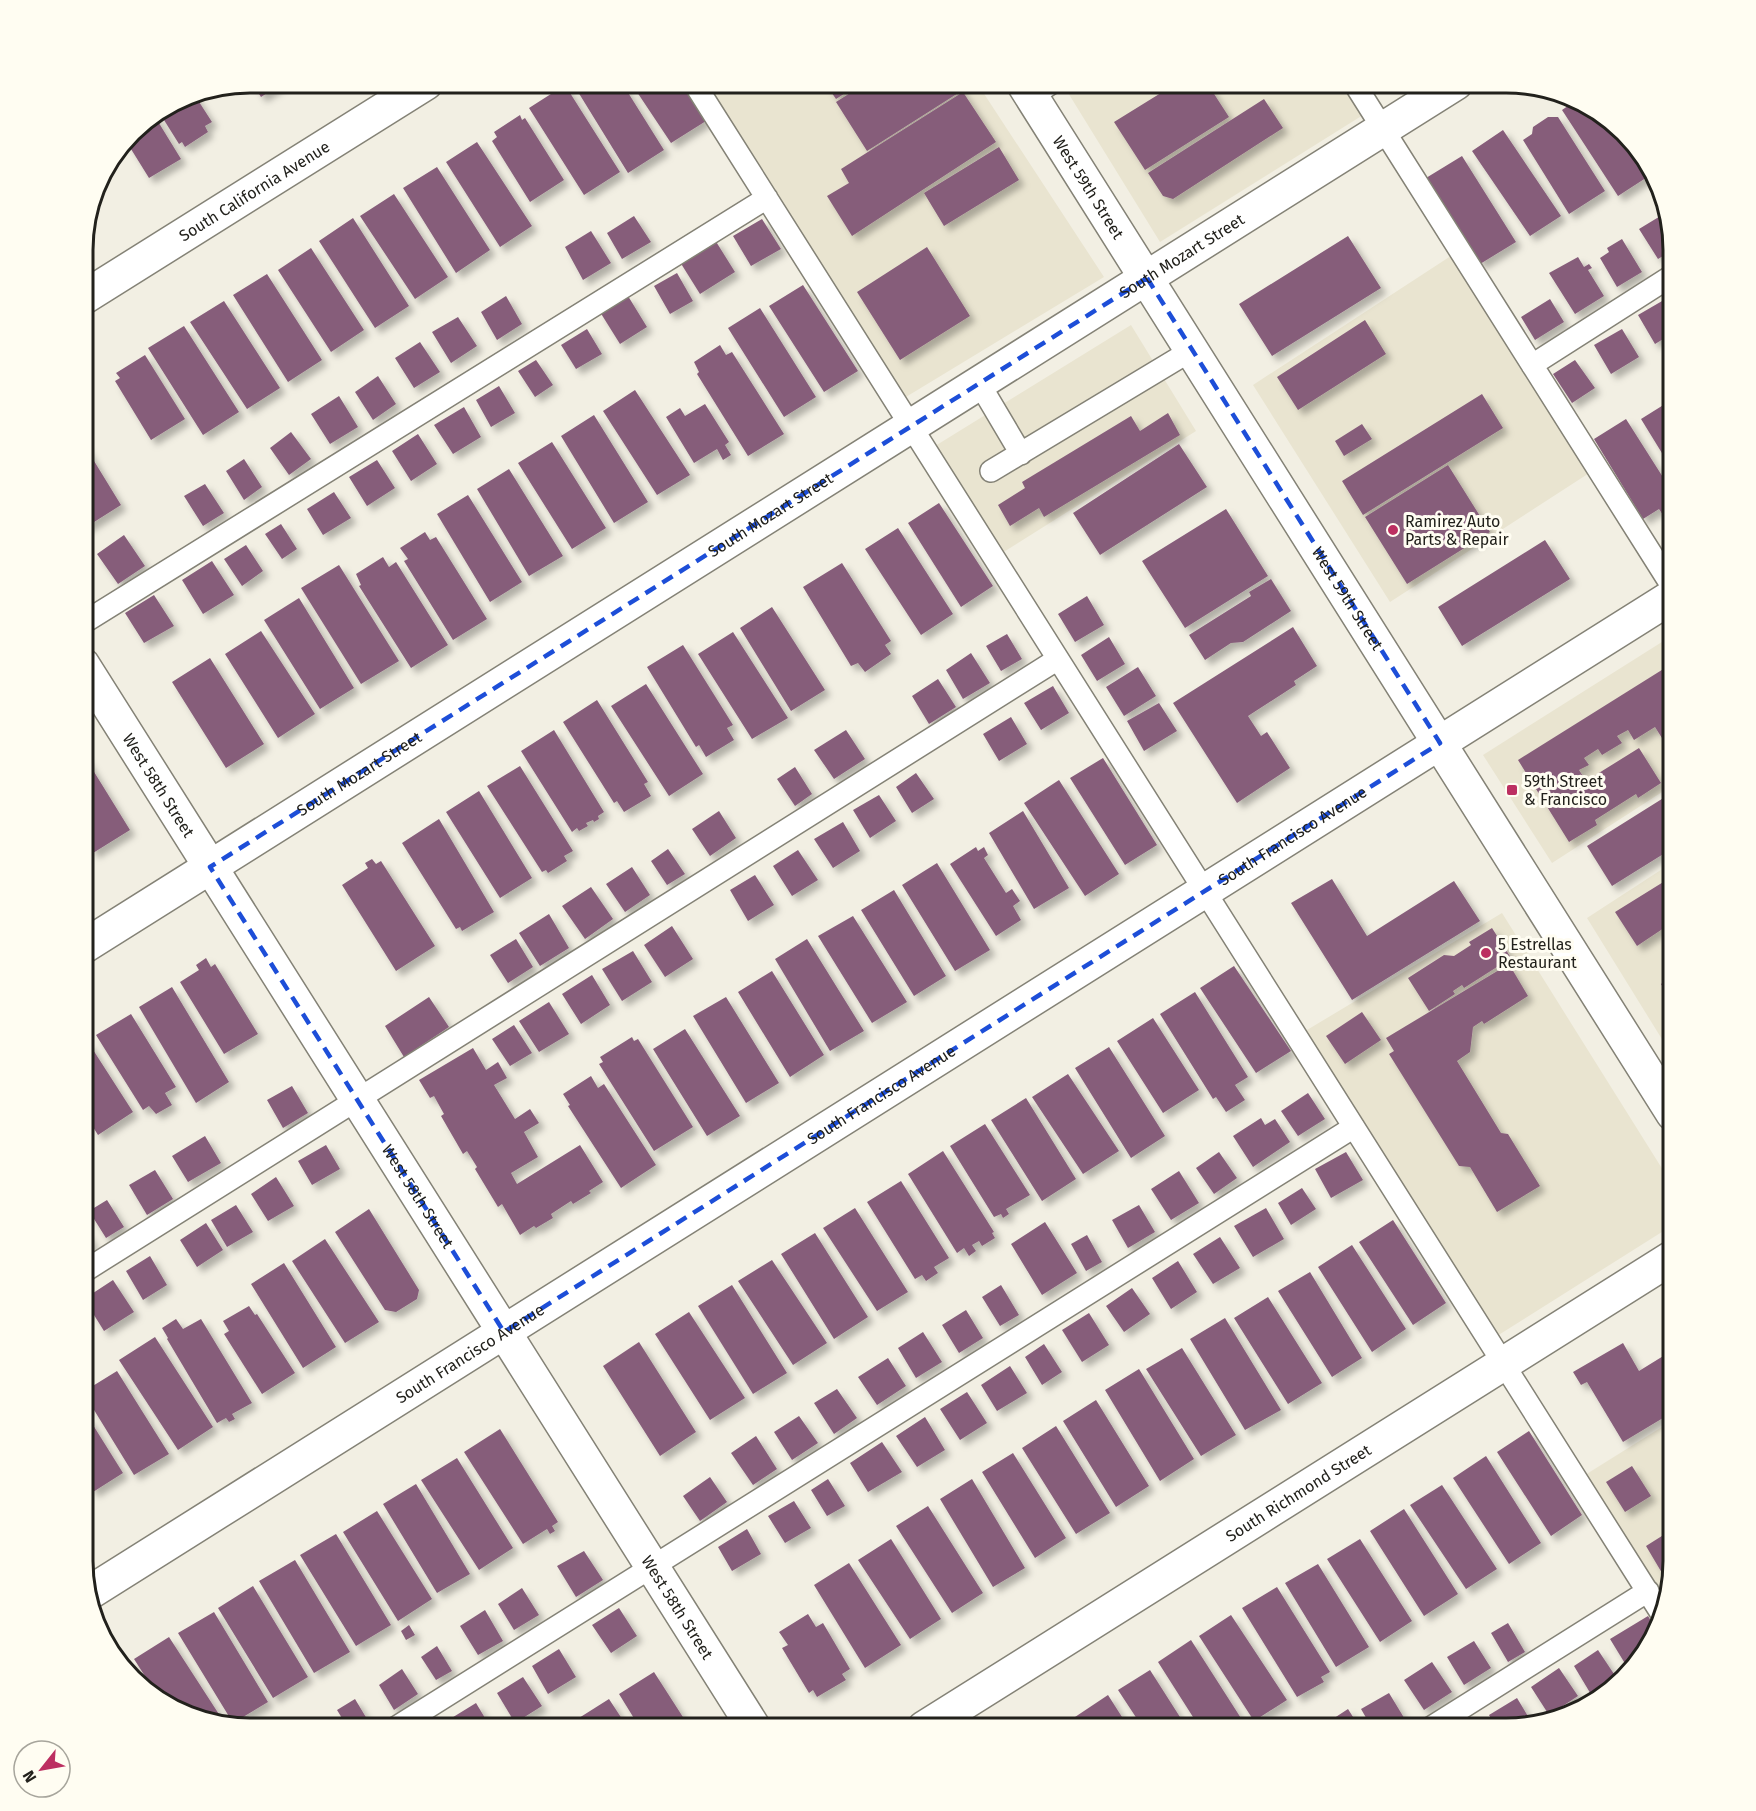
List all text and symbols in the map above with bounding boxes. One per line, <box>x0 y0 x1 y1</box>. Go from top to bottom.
street label: West 59th Street <box>1049 132 1128 242</box>
street label: South California Avenue <box>175 136 333 245</box>
street label: South Mozart Street <box>1116 209 1248 302</box>
street label: South Mozart Street <box>704 468 836 561</box>
place label: Ramirez Auto Parts & Repair <box>1405 512 1509 549</box>
marker: Ramirez Auto Parts & Repair <box>1386 523 1400 537</box>
street label: West 59th Street <box>1308 543 1388 653</box>
street label: South Mozart Street <box>293 727 425 820</box>
street label: West 58th Street <box>119 730 199 841</box>
place label: 59th Street & Francisco <box>1524 772 1607 809</box>
street label: South Francisco Avenue <box>1215 782 1370 889</box>
marker: 59th Street & Francisco <box>1505 783 1519 797</box>
place label: 5 Estrellas Restaurant <box>1498 935 1577 972</box>
marker: 5 Estrellas Restaurant <box>1479 946 1493 960</box>
street label: South Francisco Avenue <box>803 1041 959 1148</box>
street label: West 58th Street <box>378 1141 458 1252</box>
street label: South Francisco Avenue <box>392 1300 548 1407</box>
street label: South Richmond Street <box>1222 1440 1374 1545</box>
street label: West 58th Street <box>638 1552 718 1663</box>
north arrow <box>12 1739 72 1799</box>
text: N <box>19 1767 40 1786</box>

